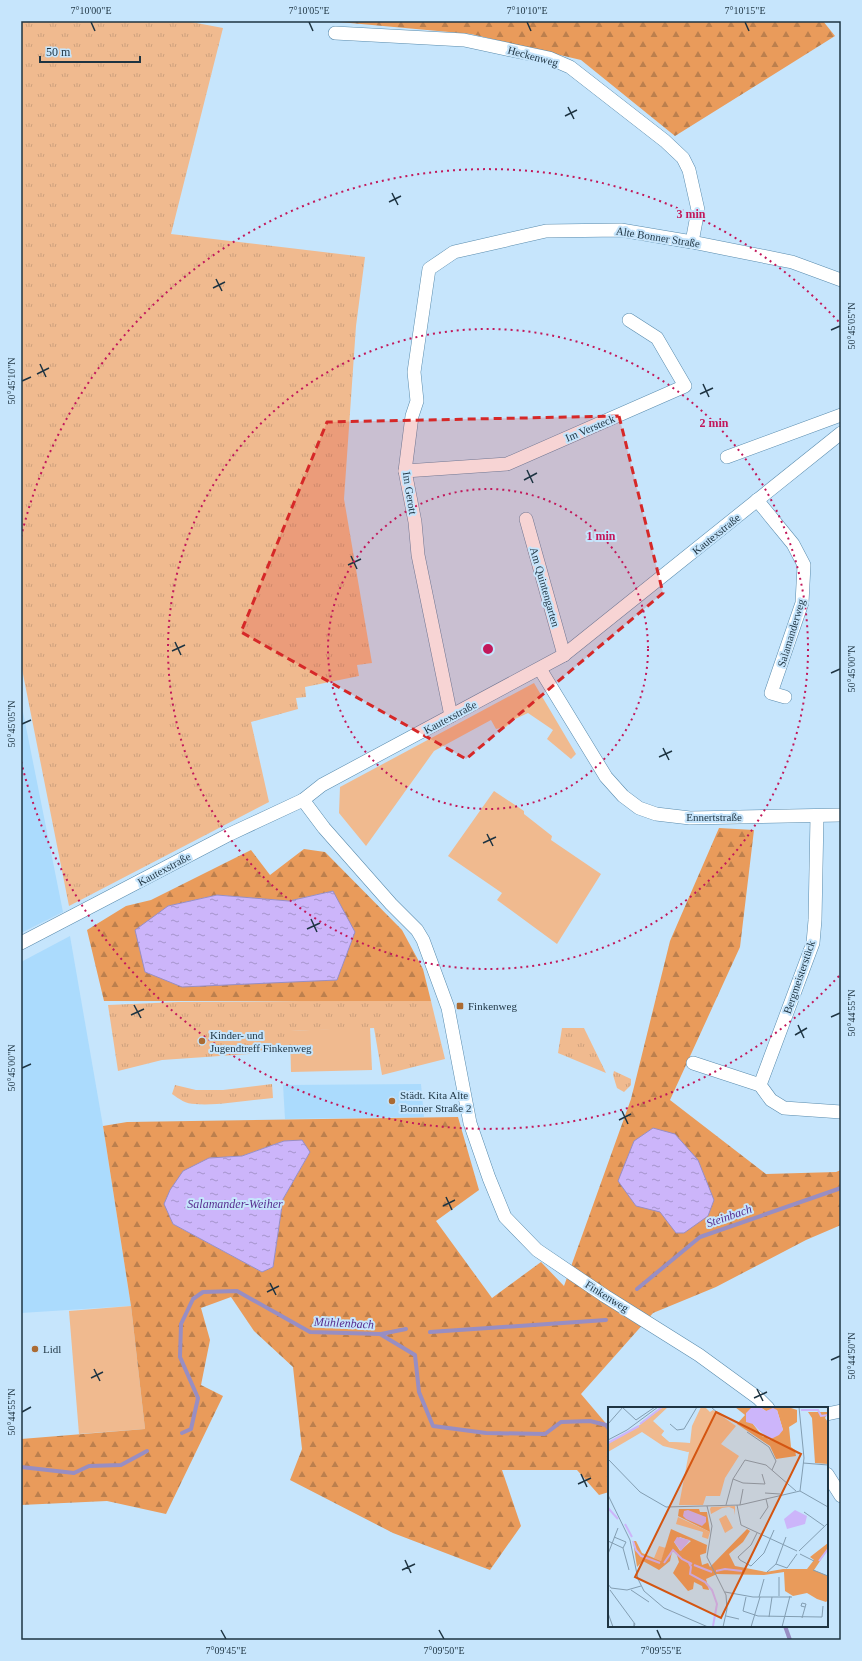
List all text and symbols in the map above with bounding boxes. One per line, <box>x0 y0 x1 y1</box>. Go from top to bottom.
text: 7°10'00"E <box>71 5 112 16</box>
text: 7°10'05"E <box>289 5 330 16</box>
text: 7°10'10"E <box>507 5 548 16</box>
text: 7°10'15"E <box>725 5 766 16</box>
scale bar <box>40 38 140 64</box>
street label: Heckenweg <box>506 43 560 69</box>
text: 50 m <box>46 45 71 59</box>
text: 3 min <box>676 207 706 221</box>
street label: Alte Bonner Straße <box>615 224 701 250</box>
text: 50°45'05"N <box>846 302 857 350</box>
text: 50°45'10"N <box>6 357 17 405</box>
street label: Im Versteck <box>563 412 617 444</box>
text: 2 min <box>699 416 729 430</box>
street label: Im Gerott <box>401 471 419 515</box>
street label: Kautexstraße <box>690 511 742 557</box>
text: 1 min <box>586 529 616 543</box>
street label: Am Quintengarten <box>528 546 562 629</box>
street label: Salamanderweg <box>775 597 807 668</box>
centre of rings <box>481 642 495 656</box>
text: 50°45'00"N <box>846 645 857 693</box>
street label: Kautexstraße <box>422 698 479 736</box>
text: 50°45'05"N <box>6 700 17 748</box>
street label: Ennertstraße <box>686 811 742 823</box>
street label: Kautexstraße <box>136 850 193 888</box>
street label: Bergmeisterstück <box>781 938 817 1015</box>
text: 50°44'55"N <box>846 989 857 1037</box>
place label: Finkenweg <box>468 1000 517 1012</box>
marker: Finkenweg <box>455 1001 465 1011</box>
place label: Kinder- und Jugendtreff Finkenweg <box>210 1029 312 1054</box>
marker: Kinder- und Jugendtreff Finkenweg <box>197 1036 207 1046</box>
text: 50°45'00"N <box>6 1044 17 1092</box>
place label: Städt. Kita Alte Bonner Straße 2 <box>400 1089 471 1114</box>
marker: Städt. Kita Alte Bonner Straße 2 <box>387 1096 397 1106</box>
water label: Salamander-Weiher <box>187 1197 283 1211</box>
water label: Steinbach <box>704 1202 754 1230</box>
street label: Finkenweg <box>583 1278 631 1314</box>
water label: Mühlenbach <box>313 1314 374 1332</box>
text: 50°44'50"N <box>846 1332 857 1380</box>
place label: Lidl <box>43 1343 61 1355</box>
marker: Lidl <box>30 1344 40 1354</box>
text: 50°44'55"N <box>6 1388 17 1436</box>
inset map <box>608 1407 828 1627</box>
text: 7°09'45"E <box>206 1645 247 1656</box>
text: 7°09'50"E <box>424 1645 465 1656</box>
text: 7°09'55"E <box>641 1645 682 1656</box>

